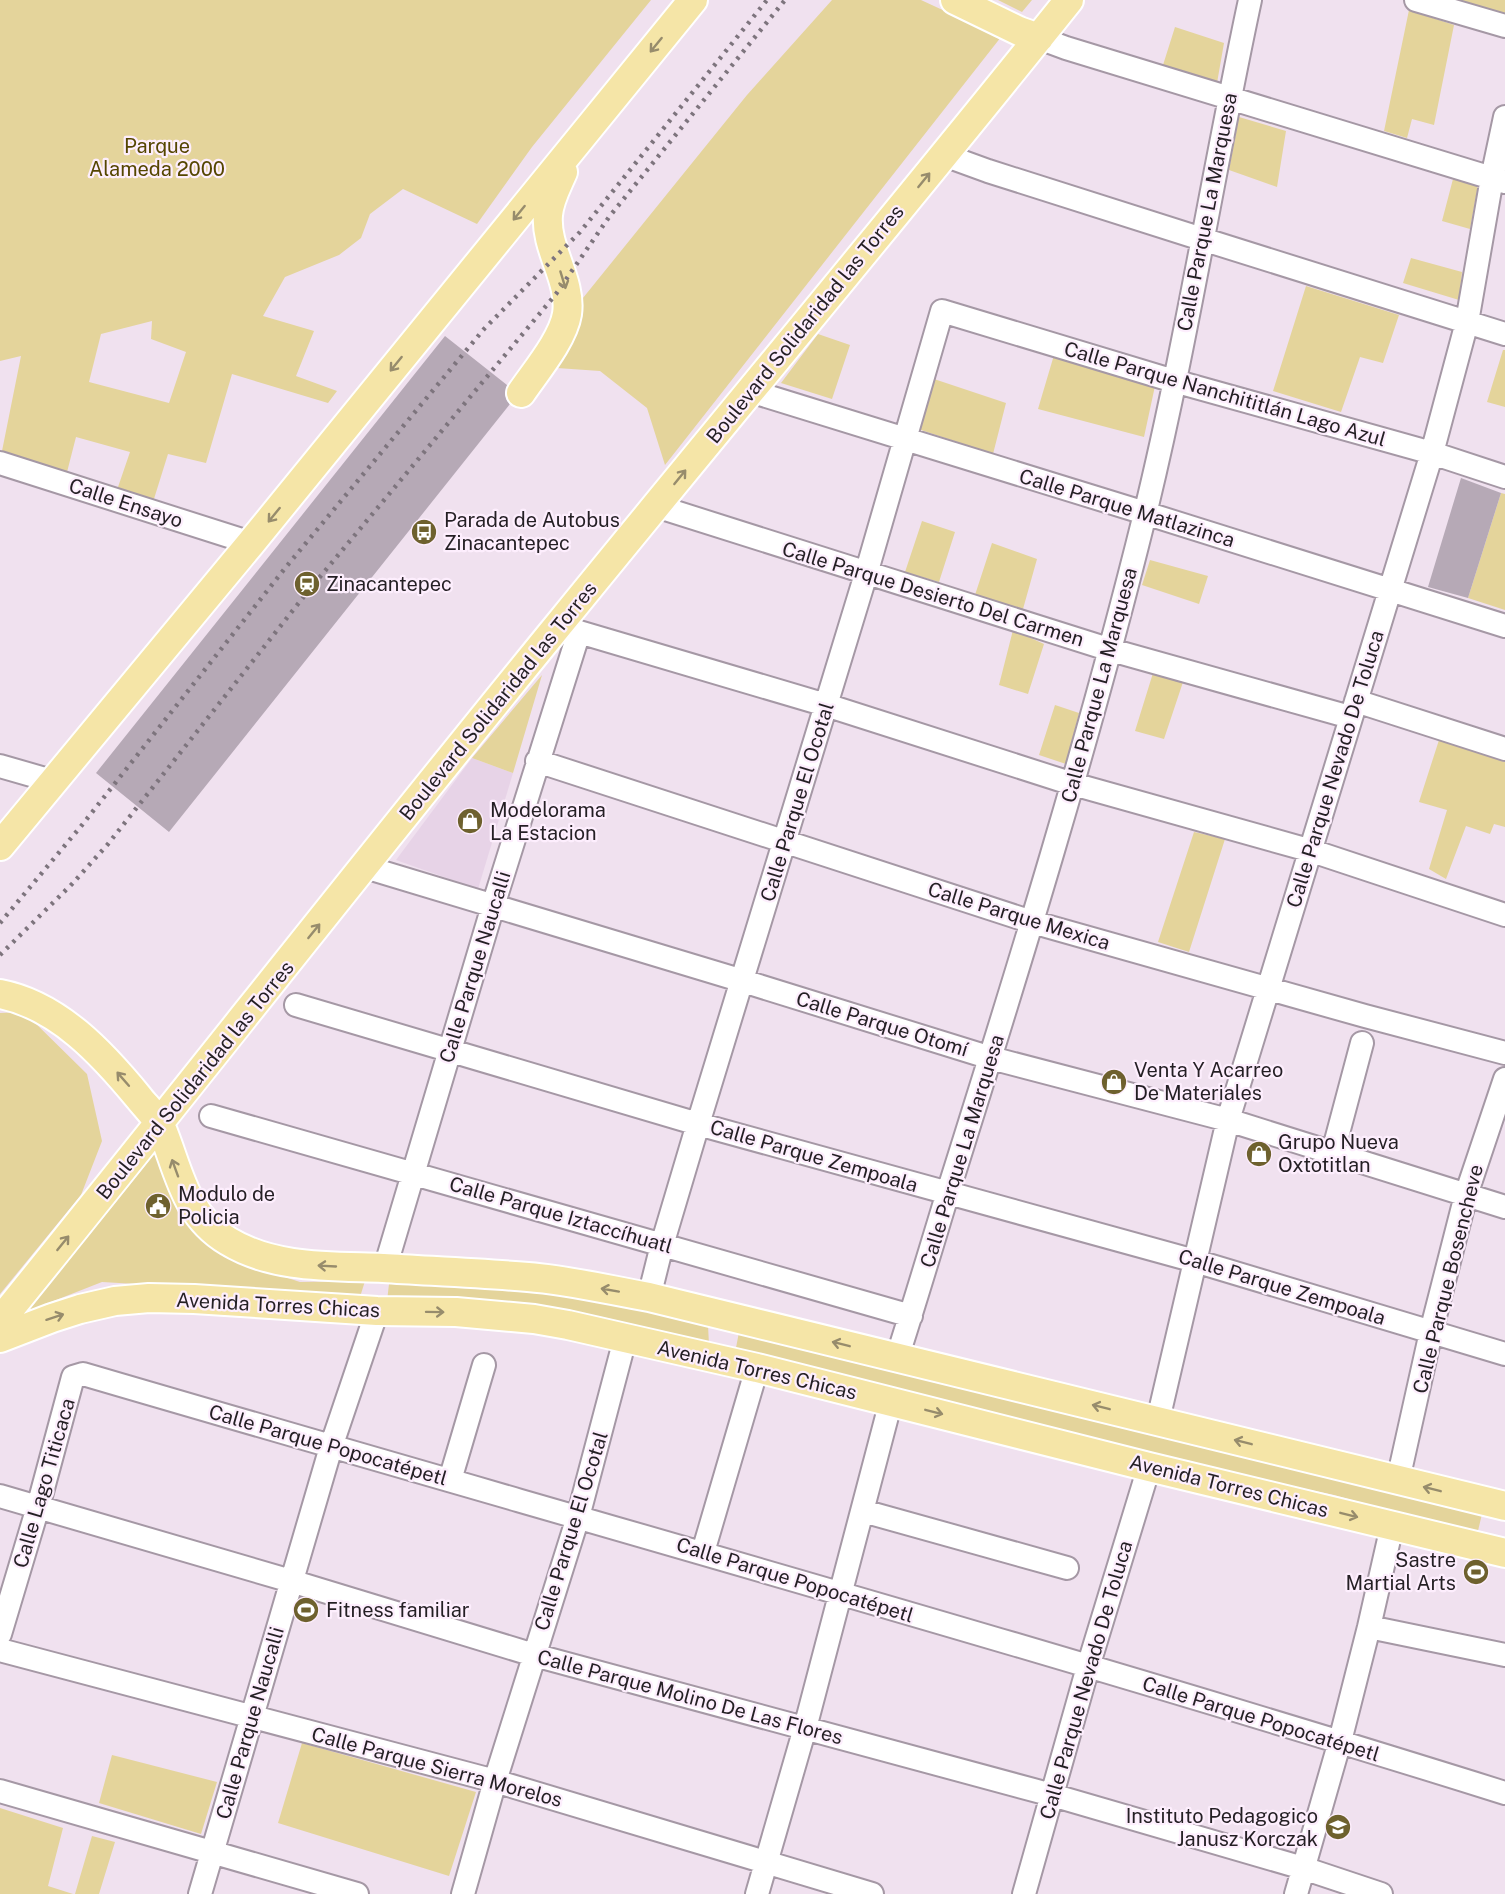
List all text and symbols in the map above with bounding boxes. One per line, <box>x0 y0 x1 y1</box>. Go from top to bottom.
one-way arrow <box>649 37 662 53</box>
street label: Calle Parque La Marquesa <box>1172 91 1242 333</box>
park label: Parque Alameda 2000 <box>89 134 225 181</box>
one-way arrow <box>917 172 930 188</box>
street label: Boulevard Solidaridad las Torres <box>701 200 909 448</box>
one-way arrow <box>513 205 526 221</box>
one-way arrow <box>558 270 569 289</box>
street label: Calle Parque Nanchititlán Lago Azul <box>1061 336 1389 452</box>
one-way arrow <box>390 356 403 372</box>
street label: Calle Parque Matlazinca <box>1016 464 1238 552</box>
one-way arrow <box>674 469 687 485</box>
street label: Calle Ensayo <box>66 473 186 533</box>
one-way arrow <box>267 507 280 523</box>
place label: Parada de Autobus Zinacantepec <box>444 508 620 555</box>
bus stop icon: Parada de Autobus Zinacantepec <box>409 517 439 547</box>
street label: Calle Parque Desierto Del Carmen <box>779 537 1087 651</box>
street label: Calle Parque La Marquesa <box>1056 565 1142 805</box>
station icon: Zinacantepec <box>292 569 322 599</box>
place label: Zinacantepec <box>326 572 452 596</box>
street label: Boulevard Solidaridad las Torres <box>394 577 602 825</box>
street label: Calle Parque Nevado De Toluca <box>1281 627 1389 911</box>
street label: Calle Parque El Ocotal <box>755 700 839 904</box>
place label: Modelorama La Estacion <box>490 798 606 845</box>
shop icon: Modelorama La Estacion <box>455 806 485 836</box>
street label: Calle Parque Naucalli <box>434 868 516 1066</box>
street label: Calle Parque Mexica <box>925 877 1113 955</box>
one-way arrow <box>308 923 321 939</box>
street label: Boulevard Solidaridad las Torres <box>91 956 299 1204</box>
street label: Calle Parque Otomí <box>793 986 972 1062</box>
street label: Calle Parque La Marquesa <box>915 1032 1009 1270</box>
place label: Venta Y Acarreo De Materiales <box>1134 1058 1283 1105</box>
shop icon: Venta Y Acarreo De Materiales <box>1099 1067 1129 1097</box>
one-way arrow <box>116 1072 130 1087</box>
street label: Calle Parque Zempoala <box>707 1115 921 1197</box>
place label: Grupo Nueva Oxtotitlan <box>1278 1130 1399 1177</box>
shop icon: Grupo Nueva Oxtotitlan <box>1244 1139 1274 1169</box>
one-way arrow <box>169 1159 180 1178</box>
street label: Calle Parque Bosencheve <box>1408 1162 1488 1396</box>
street label: Calle Parque Iztaccíhuatl <box>447 1172 675 1258</box>
place label: Modulo de Policia <box>178 1182 275 1229</box>
public building icon: Modulo de Policia <box>143 1191 173 1221</box>
one-way arrow <box>57 1235 70 1251</box>
street label: Calle Parque Zempoala <box>1176 1244 1388 1330</box>
one-way arrow <box>317 1260 337 1271</box>
one-way arrow <box>600 1284 620 1295</box>
street label: Avenida Torres Chicas <box>175 1288 381 1322</box>
one-way arrow <box>425 1306 445 1318</box>
one-way arrow <box>45 1311 64 1322</box>
street label: Avenida Torres Chicas <box>655 1335 859 1405</box>
one-way arrow <box>831 1337 850 1349</box>
street label: Calle Lago Titicaca <box>8 1395 80 1571</box>
street label: Calle Parque Popocatépetl <box>206 1399 450 1491</box>
one-way arrow <box>1092 1400 1111 1412</box>
one-way arrow <box>924 1407 943 1418</box>
street label: Calle Parque El Ocotal <box>529 1429 613 1633</box>
one-way arrow <box>1234 1436 1253 1447</box>
street label: Avenida Torres Chicas <box>1127 1450 1331 1522</box>
one-way arrow <box>1423 1482 1442 1494</box>
one-way arrow <box>1339 1510 1358 1522</box>
street label: Calle Parque Popocatépetl <box>673 1532 917 1628</box>
street label: Calle Parque Nevado De Toluca <box>1035 1538 1137 1822</box>
place label: Sastre Martial Arts <box>1345 1548 1456 1595</box>
sports icon: Sastre Martial Arts <box>1461 1557 1491 1587</box>
sports icon: Fitness familiar <box>291 1595 321 1625</box>
place label: Fitness familiar <box>326 1598 470 1622</box>
street label: Calle Parque Naucalli <box>211 1624 289 1822</box>
street label: Calle Parque Molino De Las Flores <box>535 1645 845 1749</box>
street label: Calle Parque Popocatépetl <box>1139 1671 1383 1767</box>
street label: Calle Parque Sierra Morelos <box>309 1722 565 1812</box>
place label: Instituto Pedagogico Janusz Korczak <box>1126 1804 1318 1851</box>
school or university icon: Instituto Pedagogico Janusz Korczak <box>1323 1812 1353 1842</box>

